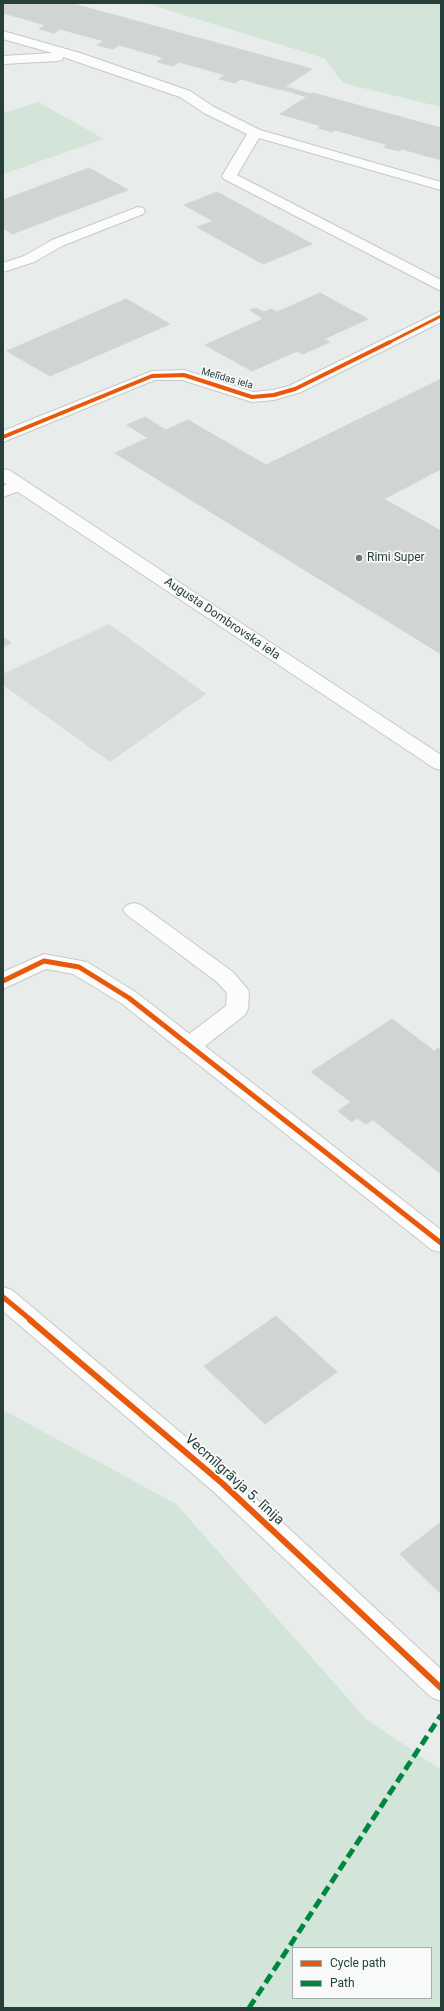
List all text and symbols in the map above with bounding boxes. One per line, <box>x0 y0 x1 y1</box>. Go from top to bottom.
street label: Melīdas iela <box>200 366 254 392</box>
place label: Rimi Super <box>367 551 425 565</box>
marker: Rimi Super <box>354 553 364 563</box>
street label: Augusta Dombrovska iela <box>161 575 283 663</box>
street label: Vecmīlgrāvja 5. līnija <box>181 1431 287 1529</box>
legend <box>292 1947 432 1999</box>
text: Cycle path <box>330 1956 386 1970</box>
text: Path <box>330 1976 355 1990</box>

